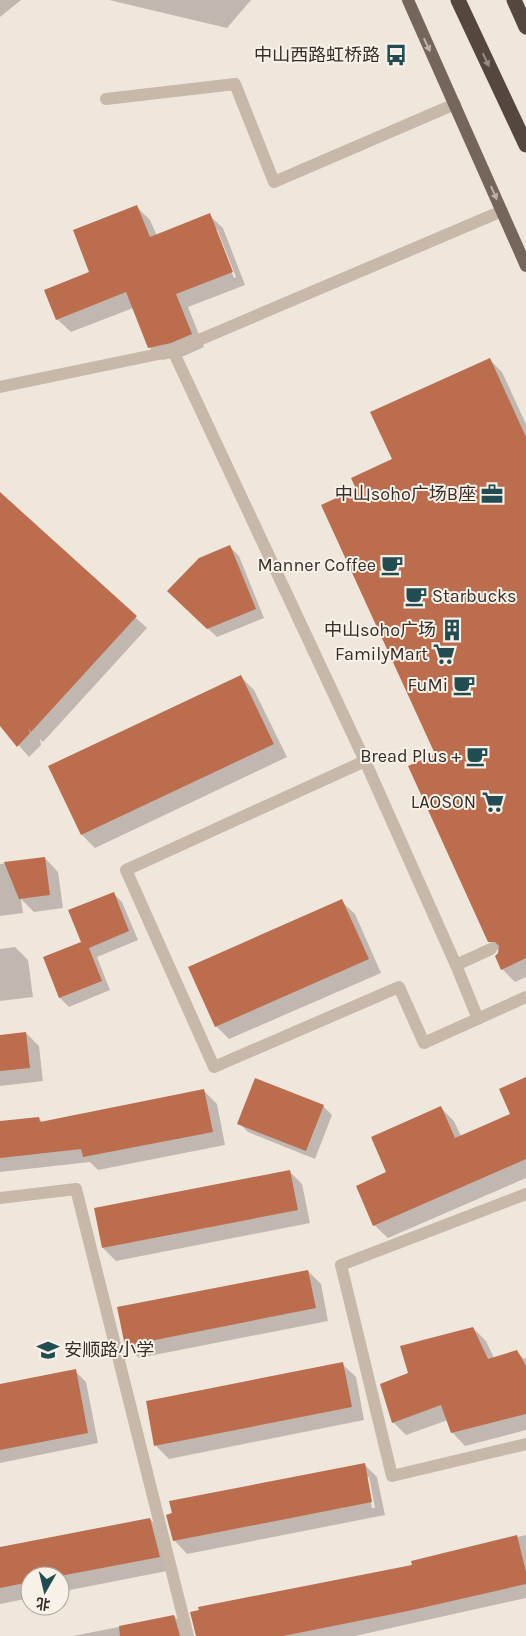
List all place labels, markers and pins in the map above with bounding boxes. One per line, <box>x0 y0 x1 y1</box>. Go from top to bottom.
bus stop icon: 中山西路虹桥路 <box>383 42 409 68</box>
place label: 中山西路虹桥路 <box>254 44 380 66</box>
office icon: 中山soho广场B座 <box>479 481 505 507</box>
place label: 中山soho广场B座 <box>335 483 476 505</box>
cafe icon: Manner Coffee <box>379 552 405 578</box>
place label: Manner Coffee <box>257 554 376 576</box>
cafe icon: Starbucks <box>403 583 429 609</box>
place label: Starbucks <box>432 585 517 607</box>
building icon: 中山soho广场 <box>439 617 465 643</box>
place label: 中山soho广场 <box>324 619 436 641</box>
supermarket icon: FamilyMart <box>431 641 457 667</box>
place label: FamilyMart <box>335 643 428 665</box>
cafe icon: FuMi <box>451 672 477 698</box>
place label: FuMi <box>407 674 448 696</box>
cafe icon: Bread Plus + <box>464 743 490 769</box>
place label: Bread Plus + <box>360 745 462 767</box>
supermarket icon: LAOSON <box>480 789 506 815</box>
place label: LAOSON <box>411 791 476 813</box>
school or university icon: 安顺路小学 <box>35 1337 61 1363</box>
place label: 安顺路小学 <box>64 1339 154 1361</box>

